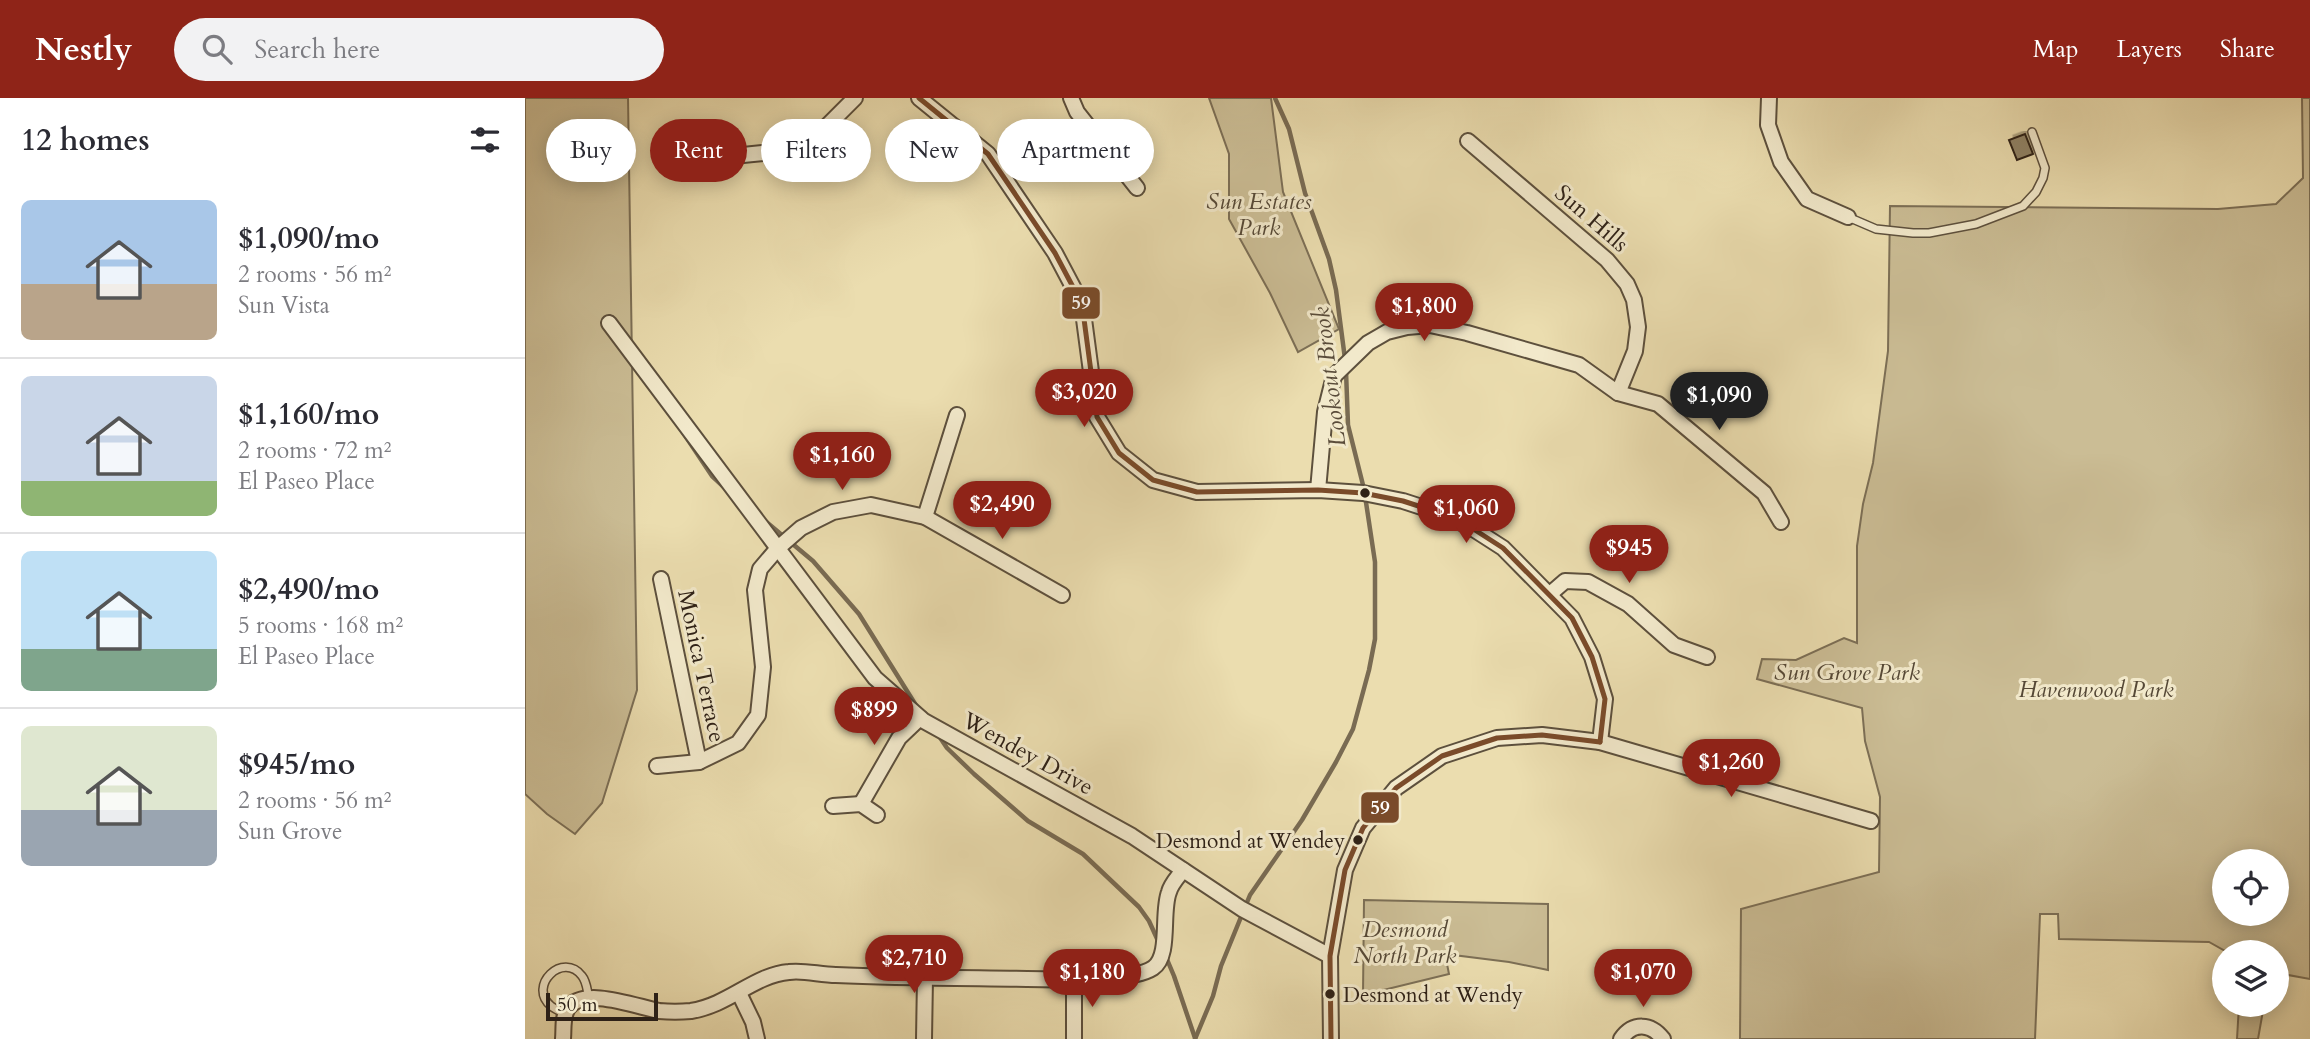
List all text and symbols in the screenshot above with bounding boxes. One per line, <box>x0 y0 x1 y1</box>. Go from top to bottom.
search box <box>174 18 664 81</box>
text: Nestly <box>35 27 132 72</box>
icon: search <box>198 30 236 68</box>
text: Search here <box>254 32 380 67</box>
text: Map <box>2033 33 2079 66</box>
text: Layers <box>2117 33 2182 66</box>
text: Share <box>2220 33 2275 66</box>
chip: Buy <box>546 119 636 182</box>
chip: Rent <box>650 119 747 182</box>
chip: Filters <box>761 119 871 182</box>
chip: New <box>885 119 983 182</box>
chip: Apartment <box>997 119 1154 182</box>
text: 12 homes <box>21 120 150 161</box>
icon: filters <box>466 121 504 159</box>
street label: Sun Hills <box>1548 178 1635 259</box>
park label: Sun Estates Park <box>1206 186 1312 243</box>
text: $1,090/mo <box>238 218 379 259</box>
icon: home <box>77 228 161 312</box>
text: 2 rooms · 56 m² <box>238 259 391 290</box>
pin: $1,800 <box>1367 284 1481 343</box>
line badge: 59 <box>1061 286 1101 320</box>
text: Sun Vista <box>238 290 330 321</box>
text: 59 <box>1071 290 1091 316</box>
text: $1,800 <box>1391 290 1457 321</box>
water label: Lookout Brook <box>1305 305 1354 449</box>
pin: $3,020 <box>1027 370 1141 429</box>
pin: $1,090 <box>1662 372 1776 432</box>
text: $3,020 <box>1051 376 1117 407</box>
text: $1,090 <box>1686 379 1752 410</box>
text: $1,160/mo <box>238 394 379 435</box>
icon: home <box>77 404 161 488</box>
pin: $1,160 <box>785 432 899 492</box>
text: 2 rooms · 72 m² <box>238 435 391 466</box>
text: $1,160 <box>809 439 875 470</box>
text: El Paseo Place <box>238 466 375 497</box>
pin: $2,490 <box>945 482 1059 541</box>
unlabelled marker <box>1358 486 1372 500</box>
pin: $1,060 <box>1409 486 1523 545</box>
text: $2,490 <box>969 488 1035 519</box>
text: $1,060 <box>1433 492 1499 523</box>
pin: $945 <box>1588 526 1670 585</box>
text: $945 <box>1605 532 1653 563</box>
text: $2,490/mo <box>238 569 379 610</box>
icon: home <box>77 579 161 663</box>
street label: Monica Terrace <box>670 587 733 745</box>
text: 5 rooms · 168 m² <box>238 610 403 641</box>
text: El Paseo Place <box>238 641 375 672</box>
park label: Sun Grove Park <box>1774 657 1921 688</box>
park label: Havenwood Park <box>2018 674 2174 705</box>
pin: $899 <box>833 688 915 747</box>
text: $899 <box>850 694 898 725</box>
street label: Wendey Drive <box>956 704 1099 802</box>
pin: $1,260 <box>1674 740 1788 799</box>
text: $945/mo <box>238 744 355 785</box>
text: $1,260 <box>1698 746 1764 777</box>
icon: home <box>77 754 161 838</box>
text: 2 rooms · 56 m² <box>238 785 391 816</box>
line badge: 59 <box>1360 791 1400 824</box>
text: 59 <box>1370 795 1390 821</box>
text: Sun Grove <box>238 816 343 847</box>
place label: Desmond at Wendey <box>1156 827 1345 856</box>
marker: Desmond at Wendey <box>1351 833 1365 847</box>
map controls <box>2212 849 2289 1017</box>
button: locate <box>2212 849 2289 926</box>
park label: Desmond North Park <box>1354 914 1457 971</box>
pin: $2,710 <box>857 936 971 995</box>
button: layers <box>2212 940 2289 1017</box>
text: $2,710 <box>881 942 947 973</box>
pin: $1,180 <box>1035 950 1149 1009</box>
pin: $1,070 <box>1586 950 1700 1009</box>
text: $1,180 <box>1059 956 1125 987</box>
text: $1,070 <box>1610 956 1676 987</box>
place label: Desmond at Wendy <box>1343 981 1523 1010</box>
marker: Desmond at Wendy <box>1323 987 1337 1001</box>
scale bar <box>546 990 658 1022</box>
text: 50 m <box>557 992 598 1018</box>

